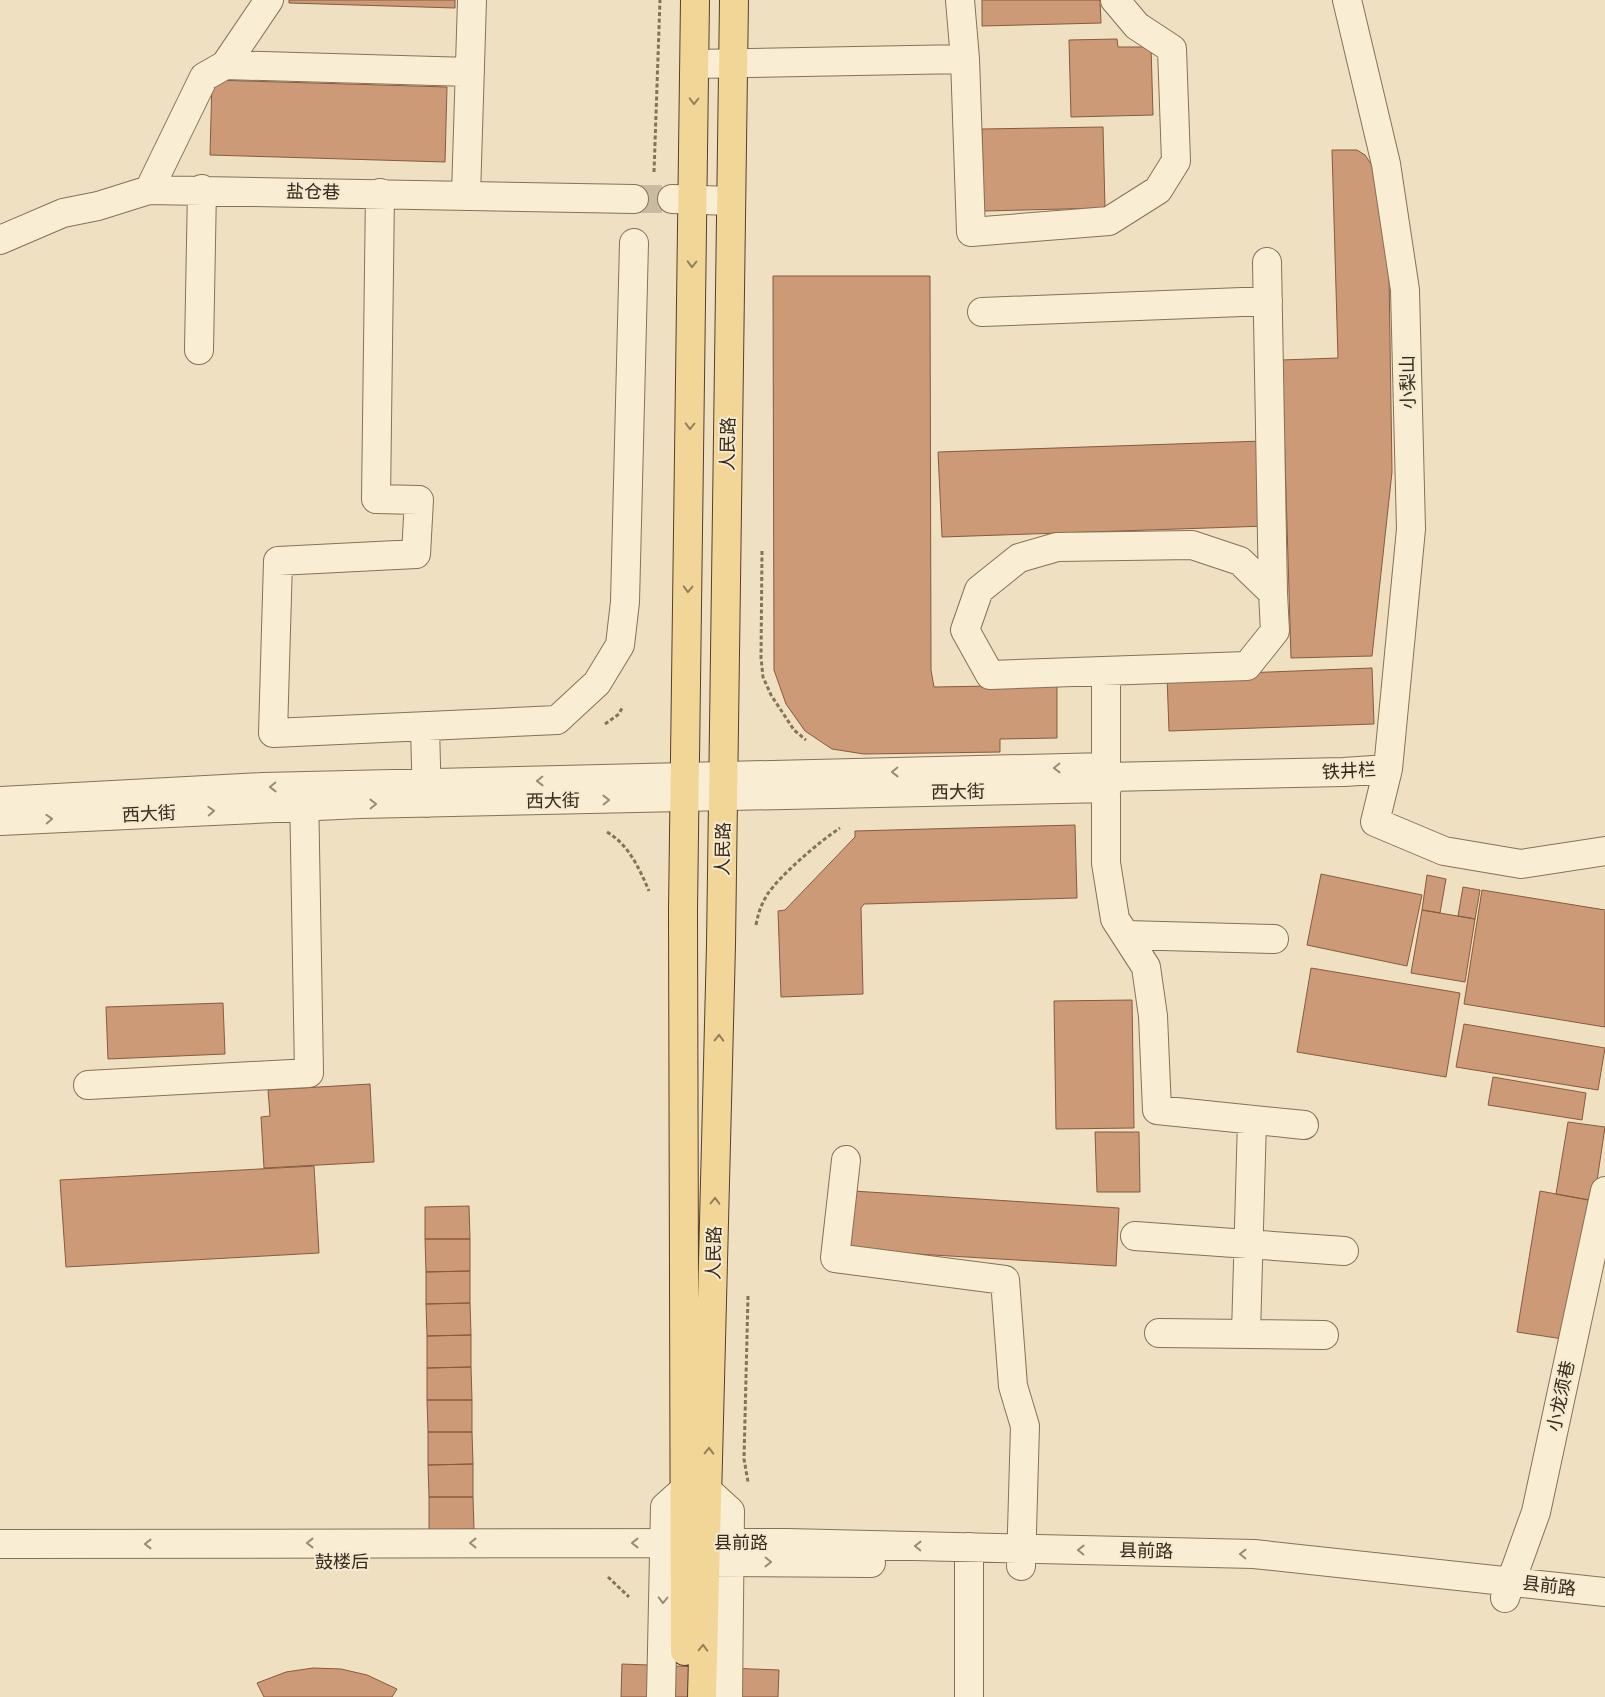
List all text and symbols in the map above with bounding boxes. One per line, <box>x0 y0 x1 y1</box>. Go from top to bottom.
one-way arrow <box>689 98 699 105</box>
street label: 盐仓巷 <box>286 179 340 203</box>
one-way arrow <box>687 260 697 268</box>
street label: 小梨山 <box>1395 355 1419 409</box>
street label: 人民路 <box>715 417 739 471</box>
one-way arrow <box>685 422 695 430</box>
one-way arrow <box>683 585 693 593</box>
street label: 铁井栏 <box>1321 757 1377 783</box>
one-way arrow <box>1053 763 1061 773</box>
one-way arrow <box>891 767 898 777</box>
one-way arrow <box>536 775 544 786</box>
street label: 西大街 <box>931 779 985 803</box>
one-way arrow <box>268 782 276 792</box>
street label: 西大街 <box>526 788 580 812</box>
one-way arrow <box>602 795 610 805</box>
one-way arrow <box>370 799 378 809</box>
street label: 西大街 <box>121 800 177 826</box>
one-way arrow <box>207 806 215 817</box>
one-way arrow <box>45 813 53 824</box>
street label: 人民路 <box>710 822 734 876</box>
one-way arrow <box>714 1034 724 1042</box>
one-way arrow <box>710 1197 720 1204</box>
street label: 人民路 <box>701 1226 725 1280</box>
street label: 小龙须巷 <box>1541 1358 1579 1434</box>
one-way arrow <box>704 1447 714 1454</box>
street label: 县前路 <box>714 1530 768 1554</box>
one-way arrow <box>306 1538 314 1548</box>
one-way arrow <box>469 1538 476 1548</box>
one-way arrow <box>631 1538 639 1548</box>
street label: 县前路 <box>1119 1538 1173 1562</box>
one-way arrow <box>144 1539 152 1549</box>
one-way arrow <box>914 1541 922 1551</box>
one-way arrow <box>1077 1545 1084 1555</box>
street label: 鼓楼后 <box>315 1549 369 1573</box>
one-way arrow <box>1239 1549 1247 1559</box>
one-way arrow <box>764 1557 772 1567</box>
street label: 县前路 <box>1521 1570 1577 1600</box>
one-way arrow <box>658 1597 668 1605</box>
one-way arrow <box>697 1644 708 1652</box>

